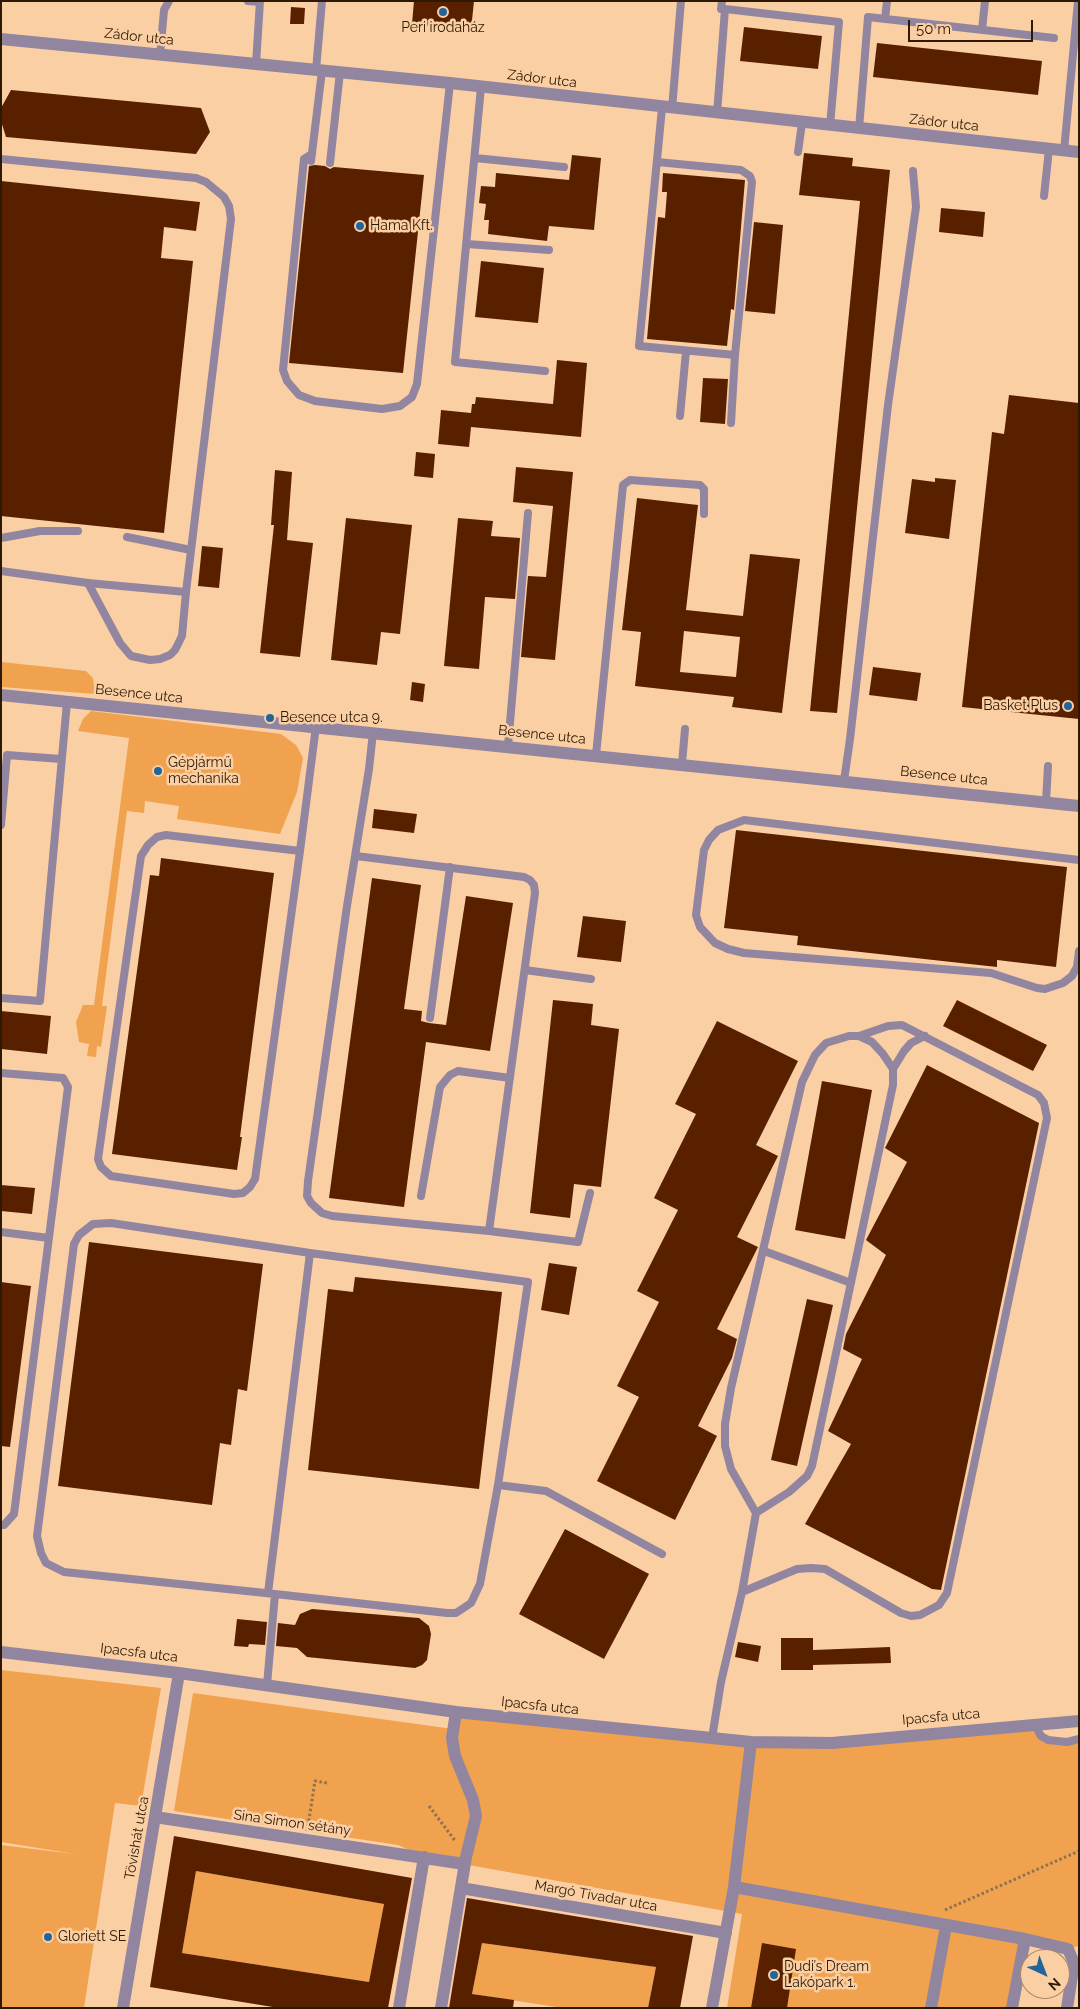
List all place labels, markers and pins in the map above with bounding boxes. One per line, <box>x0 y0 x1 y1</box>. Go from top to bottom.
marker: Peri irodaház <box>437 6 449 18</box>
place label: Peri irodaház <box>401 20 485 36</box>
place label: Hama Kft. <box>370 218 433 234</box>
marker: Hama Kft. <box>354 220 366 232</box>
place label: Basket Plus <box>983 698 1058 714</box>
marker: Basket Plus <box>1062 700 1074 712</box>
place label: Besence utca 9. <box>280 710 383 726</box>
marker: Besence utca 9. <box>264 712 276 724</box>
place label: Gépjármű mechanika <box>168 755 239 788</box>
marker: Gépjármű mechanika <box>152 765 164 777</box>
place label: Gloriett SE <box>58 1929 126 1945</box>
marker: Gloriett SE <box>42 1931 54 1943</box>
place label: Dudi’s Dream Lakópark 1. <box>784 1959 869 1991</box>
marker: Dudi’s Dream Lakópark 1. <box>768 1969 780 1981</box>

